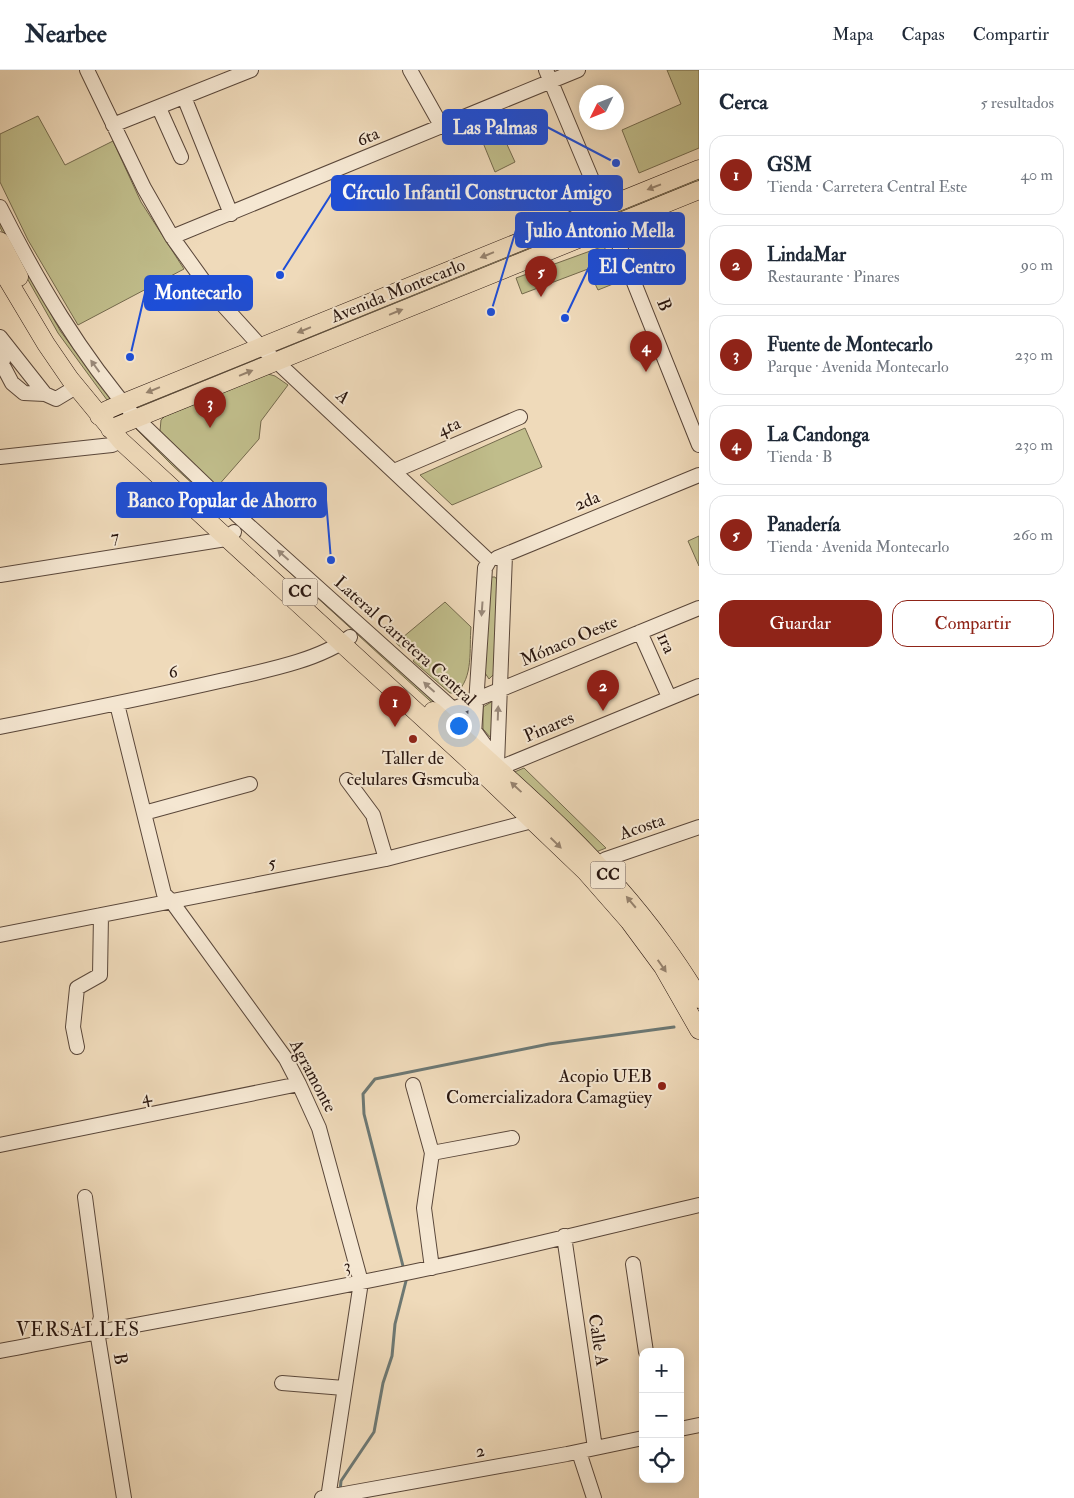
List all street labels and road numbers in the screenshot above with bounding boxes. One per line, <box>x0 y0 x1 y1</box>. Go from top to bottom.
street label: 6ta <box>353 122 383 152</box>
street label: Avenida Montecarlo <box>327 253 469 329</box>
street label: B <box>651 295 677 315</box>
street label: A <box>330 384 355 410</box>
street label: 4ta <box>434 412 465 442</box>
street label: 2da <box>571 485 604 516</box>
street label: 7 <box>109 525 121 549</box>
street label: Lateral Carretera Central <box>329 571 481 711</box>
road number: CC <box>282 578 318 606</box>
street label: Mónaco Oeste <box>517 610 622 672</box>
street label: 1ra <box>651 629 681 658</box>
street label: 6 <box>166 660 181 684</box>
street label: Pinares <box>520 706 578 748</box>
street label: Acosta <box>615 808 668 846</box>
street label: 5 <box>266 851 278 875</box>
road number: CC <box>590 862 626 888</box>
street label: Agramonte <box>284 1035 342 1117</box>
street label: 4 <box>139 1084 154 1109</box>
street label: 3 <box>341 1254 353 1278</box>
street label: Calle A <box>583 1312 614 1368</box>
street label: B <box>108 1351 132 1367</box>
street label: 2 <box>474 1439 486 1463</box>

